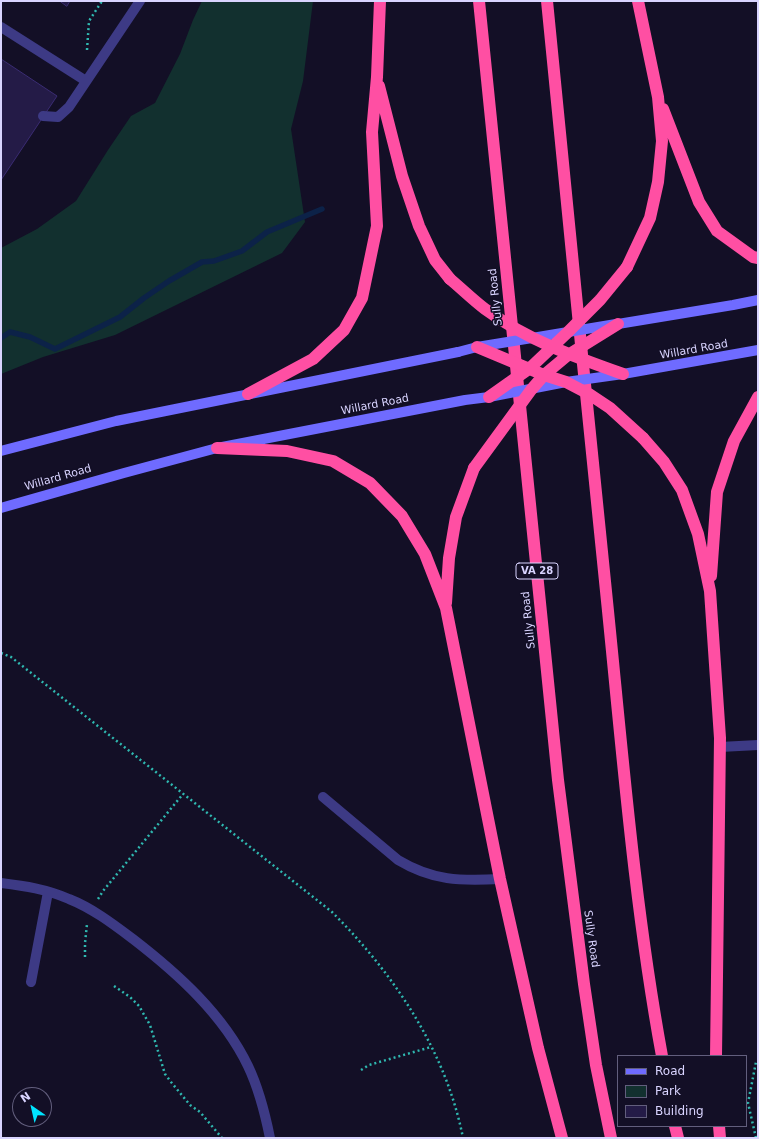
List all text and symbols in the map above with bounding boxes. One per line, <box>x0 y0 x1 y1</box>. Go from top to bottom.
street label: Sully Road <box>486 268 506 326</box>
street label: Willard Road <box>659 338 729 362</box>
street label: Willard Road <box>340 392 410 418</box>
street label: Willard Road <box>23 462 93 494</box>
road number: VA 28 <box>516 563 558 579</box>
street label: Sully Road <box>519 591 539 649</box>
street label: Sully Road <box>580 910 602 968</box>
legend <box>617 1055 747 1127</box>
text: Road <box>655 1064 685 1078</box>
text: Park <box>655 1084 681 1098</box>
north arrow <box>12 1087 52 1127</box>
text: N <box>18 1089 33 1105</box>
text: Building <box>655 1104 704 1118</box>

